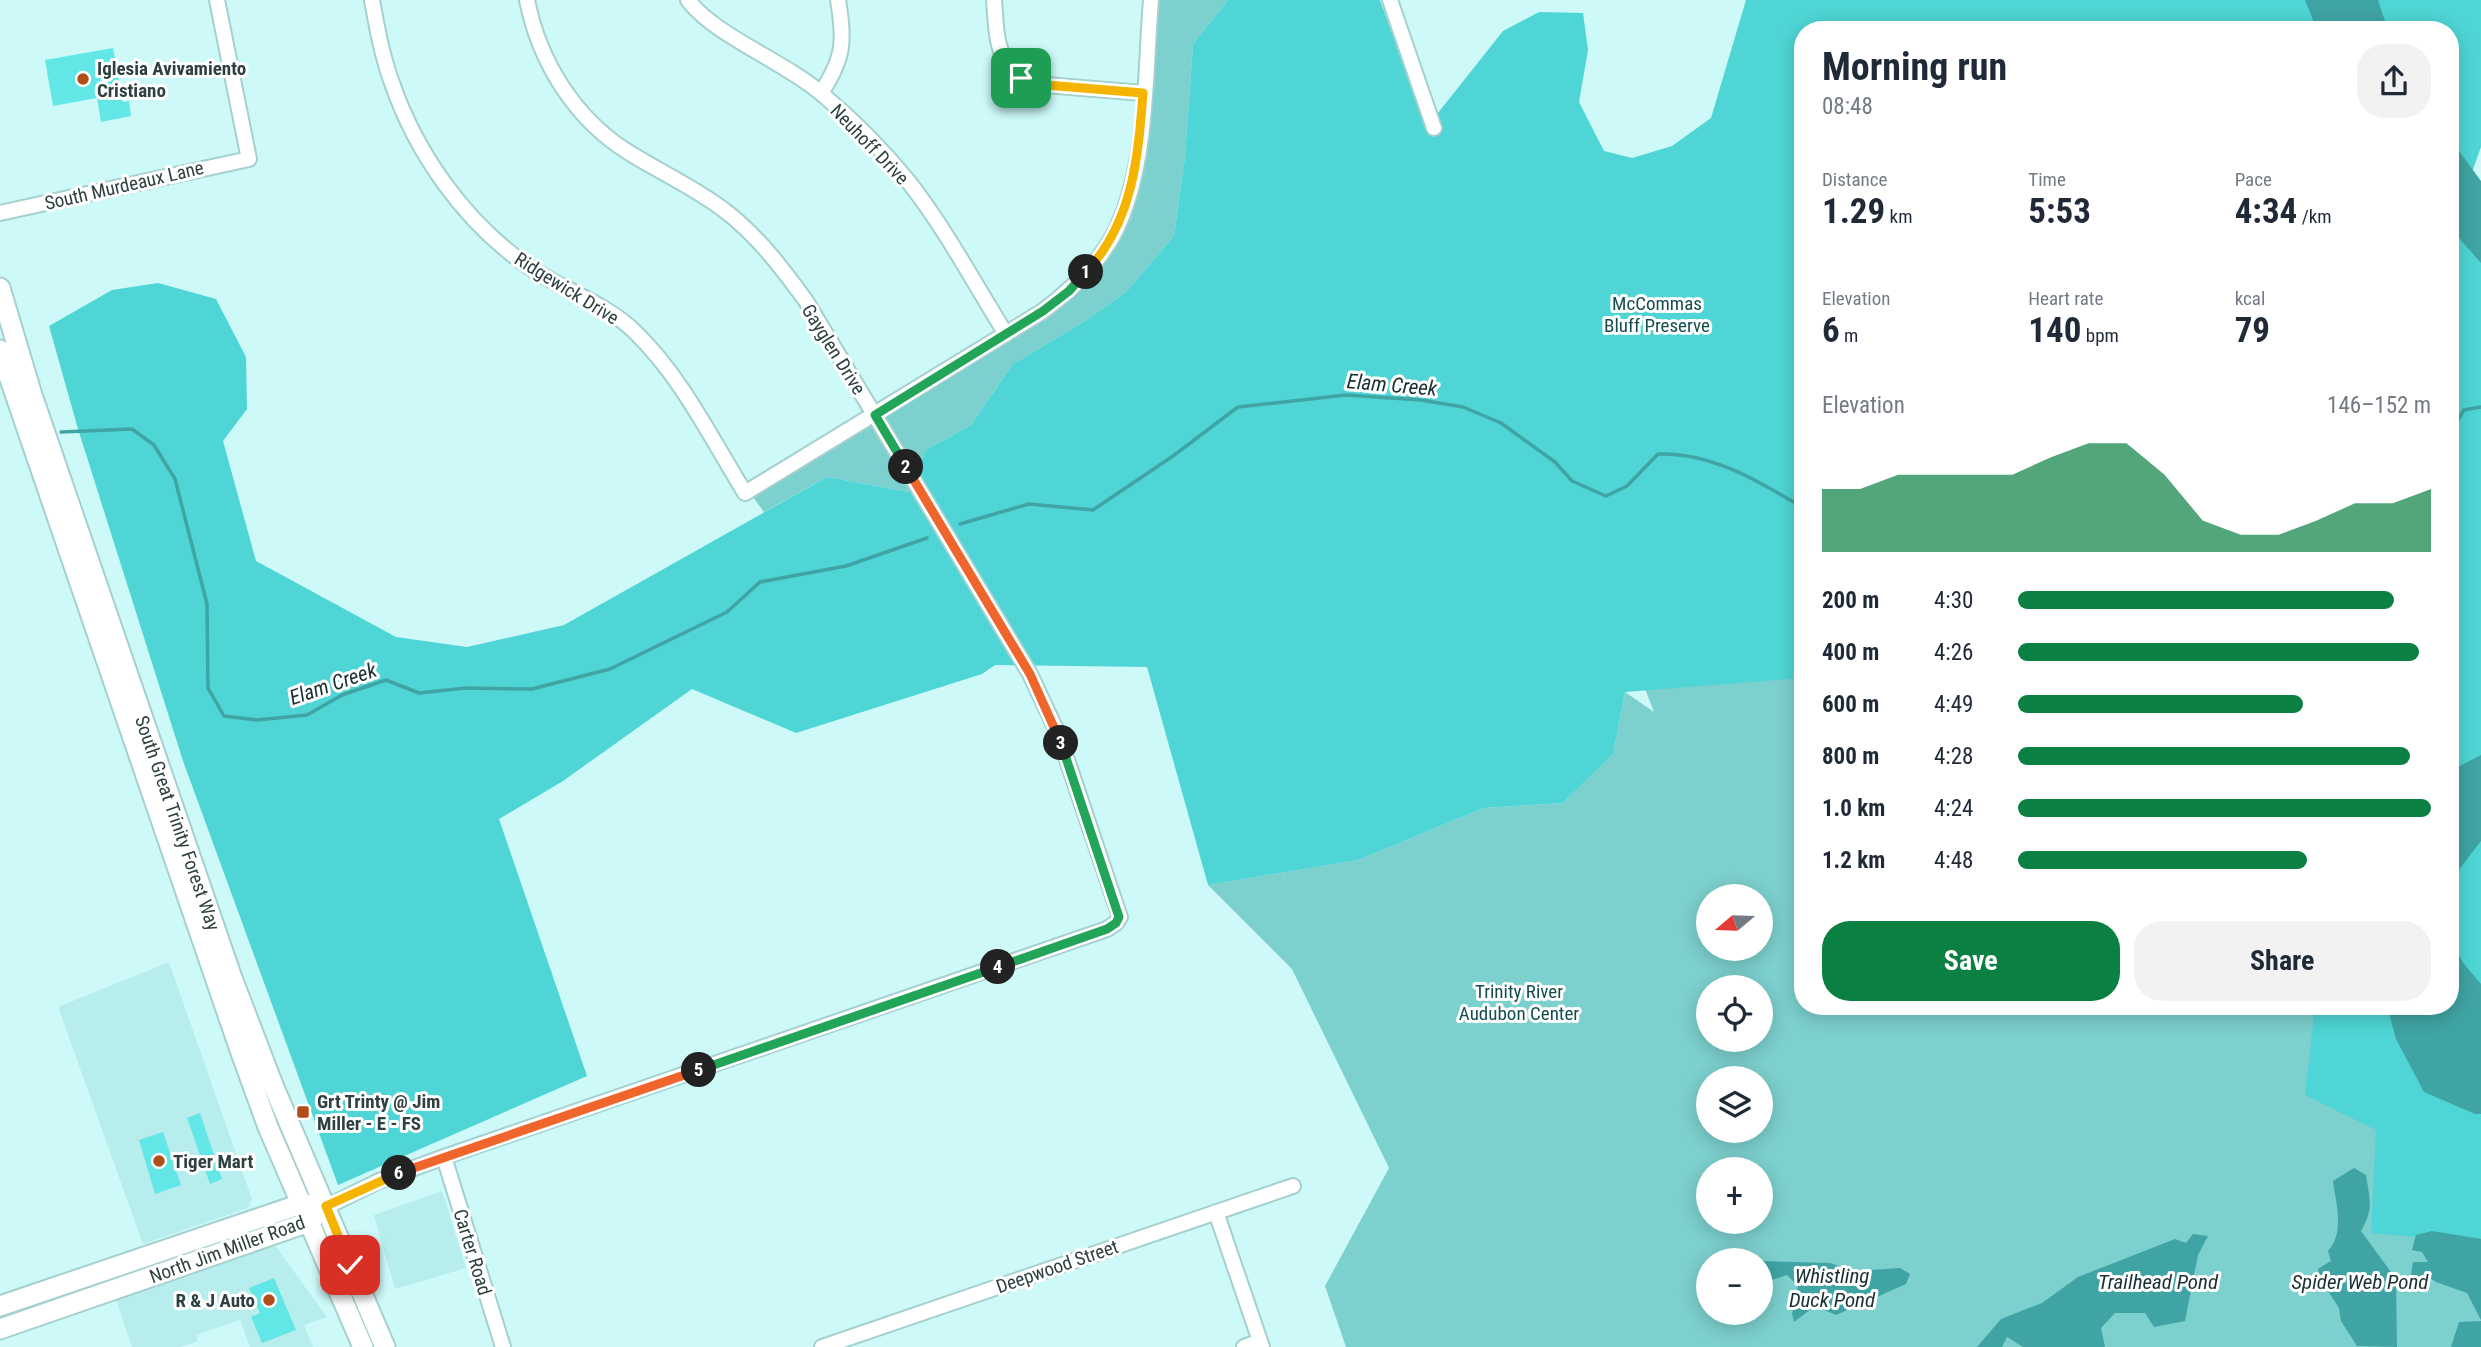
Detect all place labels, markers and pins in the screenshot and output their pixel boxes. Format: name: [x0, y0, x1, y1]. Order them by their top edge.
pin: [991, 48, 1051, 108]
place label: Iglesia Avivamiento Cristiano: [97, 57, 246, 102]
marker: Iglesia Avivamiento Cristiano: [75, 71, 91, 87]
pin: 1: [1068, 254, 1104, 290]
pin: 2: [888, 449, 923, 484]
pin: 3: [1044, 726, 1078, 760]
pin: 4: [981, 950, 1016, 984]
pin: 5: [682, 1052, 716, 1088]
place label: Grt Trinty @ Jim Miller - E - FS: [317, 1090, 440, 1135]
marker: Grt Trinty @ Jim Miller - E - FS: [295, 1104, 311, 1120]
place label: Tiger Mart: [173, 1150, 254, 1173]
marker: Tiger Mart: [151, 1153, 167, 1169]
pin: 6: [382, 1156, 416, 1190]
pin: [320, 1235, 380, 1295]
place label: R & J Auto: [175, 1289, 255, 1312]
marker: R & J Auto: [261, 1292, 277, 1308]

